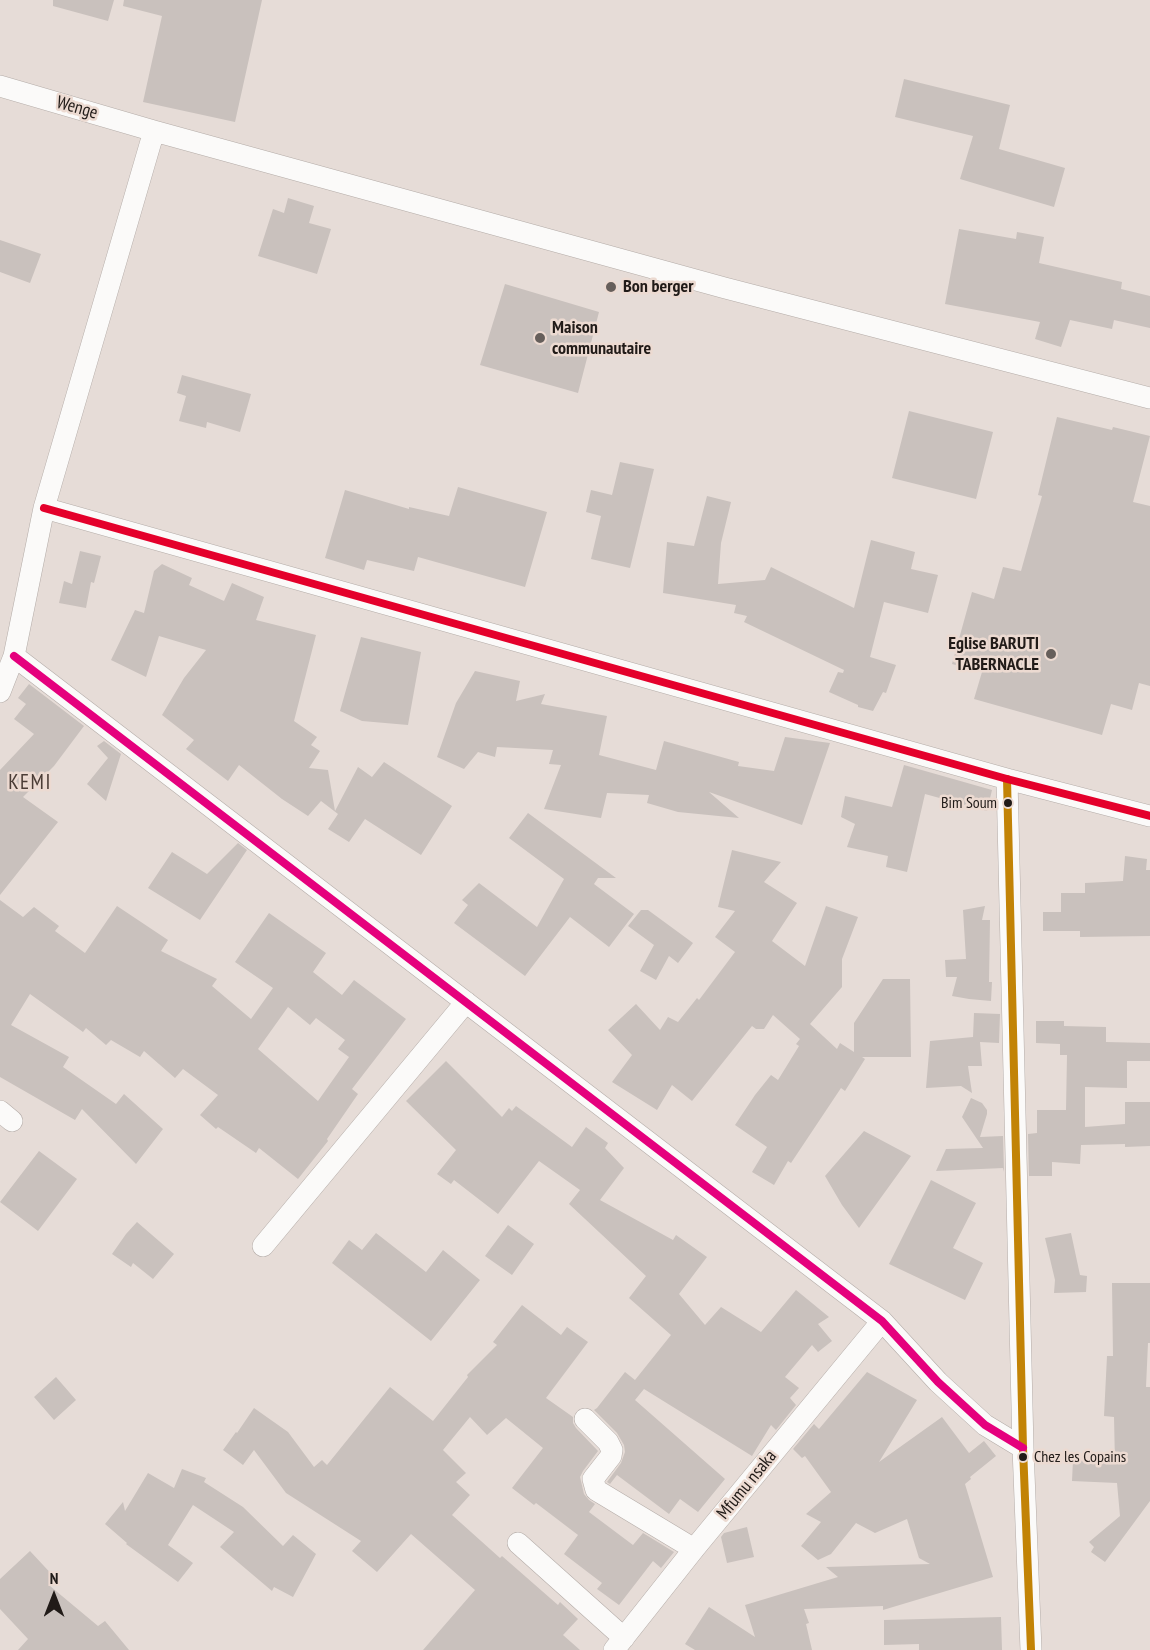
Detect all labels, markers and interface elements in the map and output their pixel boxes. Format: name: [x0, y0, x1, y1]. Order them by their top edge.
street label: Wenge: [54, 92, 100, 124]
place label: Bon berger: [623, 276, 694, 298]
marker: Bon berger: [604, 280, 618, 294]
place label: Maison communautaire: [552, 317, 651, 360]
marker: Maison communautaire: [533, 331, 547, 345]
place label: Eglise BARUTI TABERNACLE: [948, 633, 1039, 676]
marker: Eglise BARUTI TABERNACLE: [1044, 647, 1058, 661]
district label: KEMI: [8, 770, 52, 796]
place label: Bim Soum: [941, 793, 997, 813]
marker: Bim Soum: [1002, 797, 1014, 809]
street label: Mfumu nsaka: [713, 1446, 781, 1524]
place label: Chez les Copains: [1034, 1447, 1126, 1467]
marker: Chez les Copains: [1017, 1451, 1029, 1463]
north arrow: [24, 1566, 84, 1626]
text: N: [50, 1568, 58, 1588]

